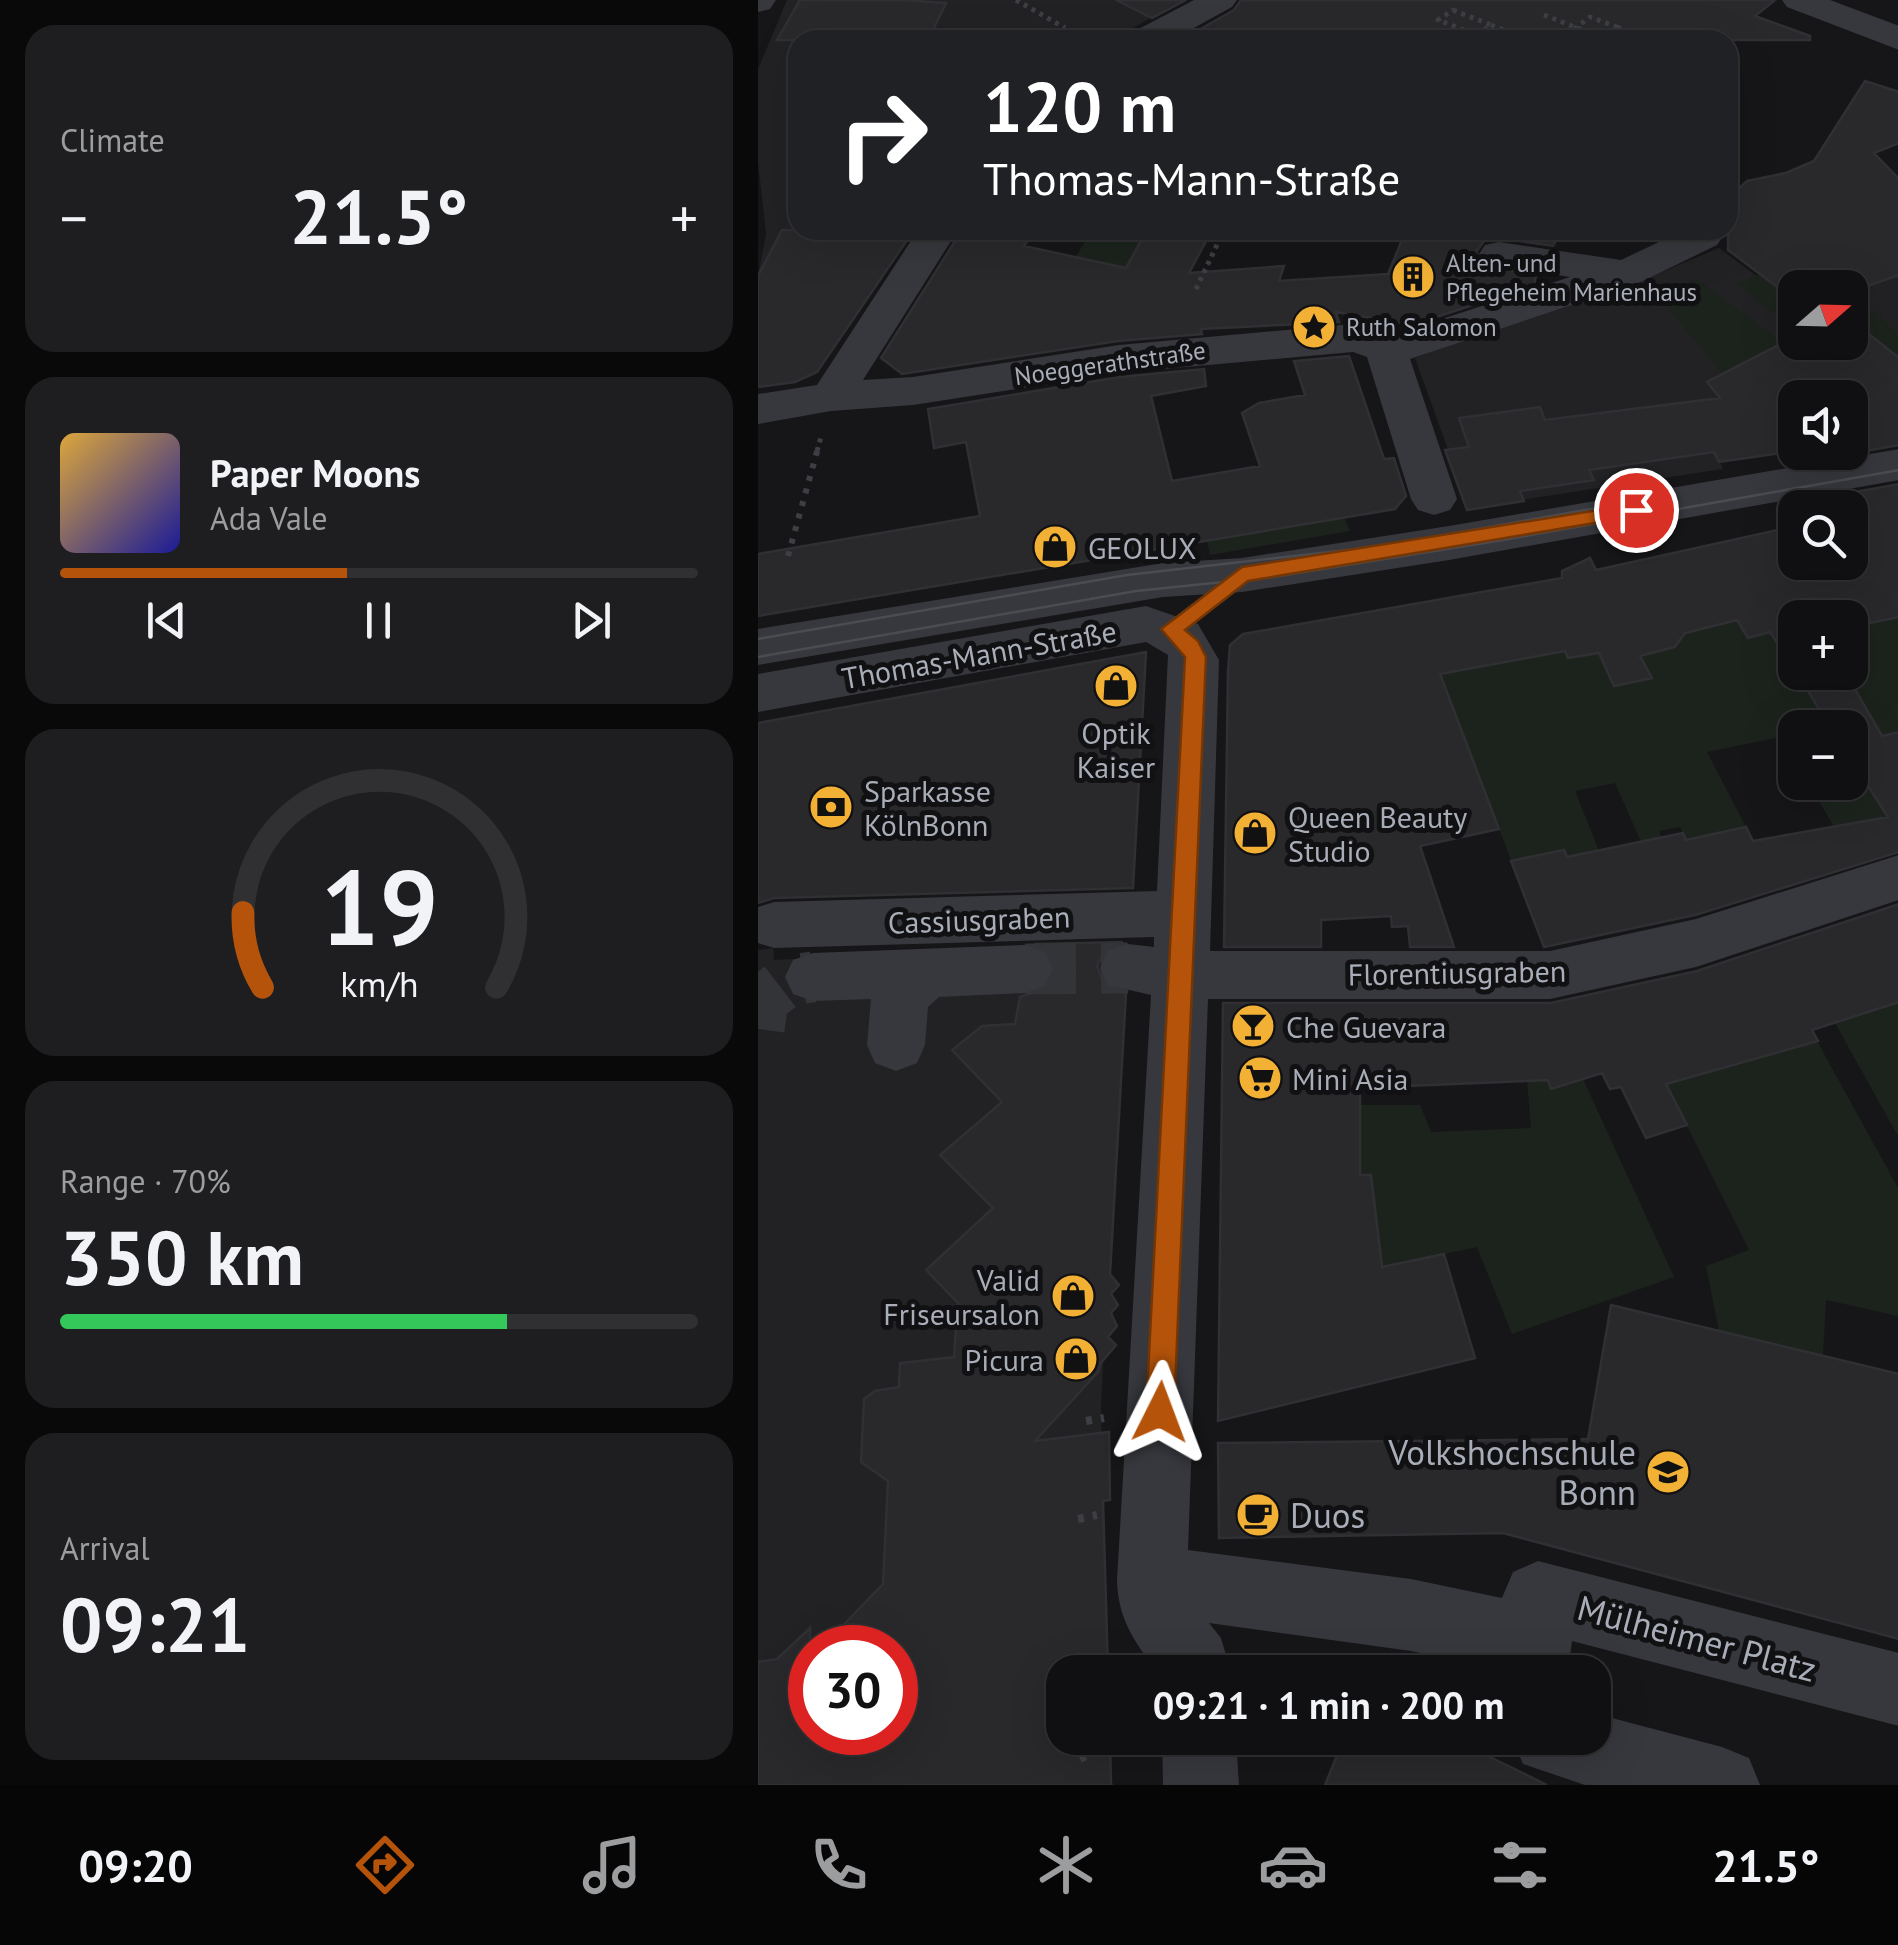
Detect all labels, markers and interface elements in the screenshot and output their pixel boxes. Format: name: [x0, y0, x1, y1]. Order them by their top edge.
text: 120 m: [983, 61, 1176, 151]
icon: right: [818, 70, 948, 200]
text: Climate: [60, 119, 165, 161]
text: Thomas-Mann-Straße: [983, 149, 1400, 207]
text: 21.5°: [290, 168, 468, 265]
text: −: [60, 182, 88, 253]
text: +: [670, 182, 698, 253]
place label: Alten- und Pflegeheim Marienhaus: [1446, 247, 1697, 308]
building icon: Alten- und Pflegeheim Marienhaus: [1390, 254, 1436, 300]
north arrow: [1778, 270, 1868, 360]
map controls: [1778, 270, 1868, 800]
place icon: Ruth Salomon: [1291, 304, 1337, 350]
place label: Ruth Salomon: [1346, 311, 1497, 343]
street label: Noeggerathstraße: [1012, 334, 1208, 392]
button: sound: [1778, 380, 1868, 470]
text: Paper Moons: [210, 448, 420, 497]
pin: [1594, 468, 1679, 553]
icon: arrive: [1609, 483, 1664, 538]
button: search: [1778, 490, 1868, 580]
text: Ada Vale: [210, 497, 327, 539]
shop icon: GEOLUX: [1032, 524, 1078, 570]
place label: GEOLUX: [1088, 528, 1197, 567]
icon: previous: [139, 593, 194, 648]
icon: pause: [351, 593, 406, 648]
icon: next: [564, 593, 619, 648]
button: +: [1778, 600, 1868, 690]
street label: Thomas-Mann-Straße: [839, 611, 1119, 697]
shop icon: Optik Kaiser: [1093, 663, 1139, 709]
button: −: [1778, 710, 1868, 800]
place label: Optik Kaiser: [1077, 713, 1155, 786]
place label: Sparkasse KölnBonn: [864, 771, 991, 844]
bank icon: Sparkasse KölnBonn: [808, 784, 854, 830]
place label: Queen Beauty Studio: [1288, 797, 1467, 870]
shop icon: Queen Beauty Studio: [1232, 810, 1278, 856]
text: 19: [320, 839, 438, 974]
street label: Cassiusgraben: [887, 896, 1071, 942]
street label: Florentiusgraben: [1348, 951, 1566, 993]
text: km/h: [340, 961, 418, 1007]
bar icon: Che Guevara: [1230, 1003, 1276, 1049]
place label: Che Guevara: [1286, 1007, 1446, 1046]
supermarket icon: Mini Asia: [1237, 1055, 1283, 1101]
place label: Mini Asia: [1292, 1059, 1408, 1098]
text: Range · 70%: [60, 1160, 231, 1202]
text: 350 km: [60, 1209, 304, 1306]
place label: Valid Friseursalon: [883, 1260, 1040, 1333]
shop icon: Valid Friseursalon: [1050, 1273, 1096, 1319]
shop icon: Picura: [1053, 1336, 1099, 1382]
place label: Picura: [964, 1340, 1044, 1379]
position arrow: [1108, 1360, 1212, 1464]
place label: Volkshochschule Bonn: [1387, 1429, 1636, 1515]
school or university icon: Volkshochschule Bonn: [1645, 1449, 1691, 1495]
cafe icon: Duos: [1235, 1492, 1281, 1538]
place label: Duos: [1290, 1492, 1365, 1538]
text: Arrival: [60, 1527, 150, 1569]
text: 09:21: [60, 1576, 250, 1673]
street label: Mülheimer Platz: [1573, 1584, 1821, 1692]
speed limit sign: 30: [788, 1625, 918, 1755]
text: 09:21 · 1 min · 200 m: [1153, 1680, 1504, 1729]
icon: directions: [350, 1830, 420, 1900]
icon: music: [577, 1830, 647, 1900]
icon: phone: [804, 1830, 874, 1900]
icon: climate: [1031, 1830, 1101, 1900]
icon: car: [1258, 1830, 1328, 1900]
icon: filters: [1485, 1830, 1555, 1900]
text: 09:20: [79, 1836, 193, 1894]
text: 21.5°: [1712, 1836, 1819, 1894]

